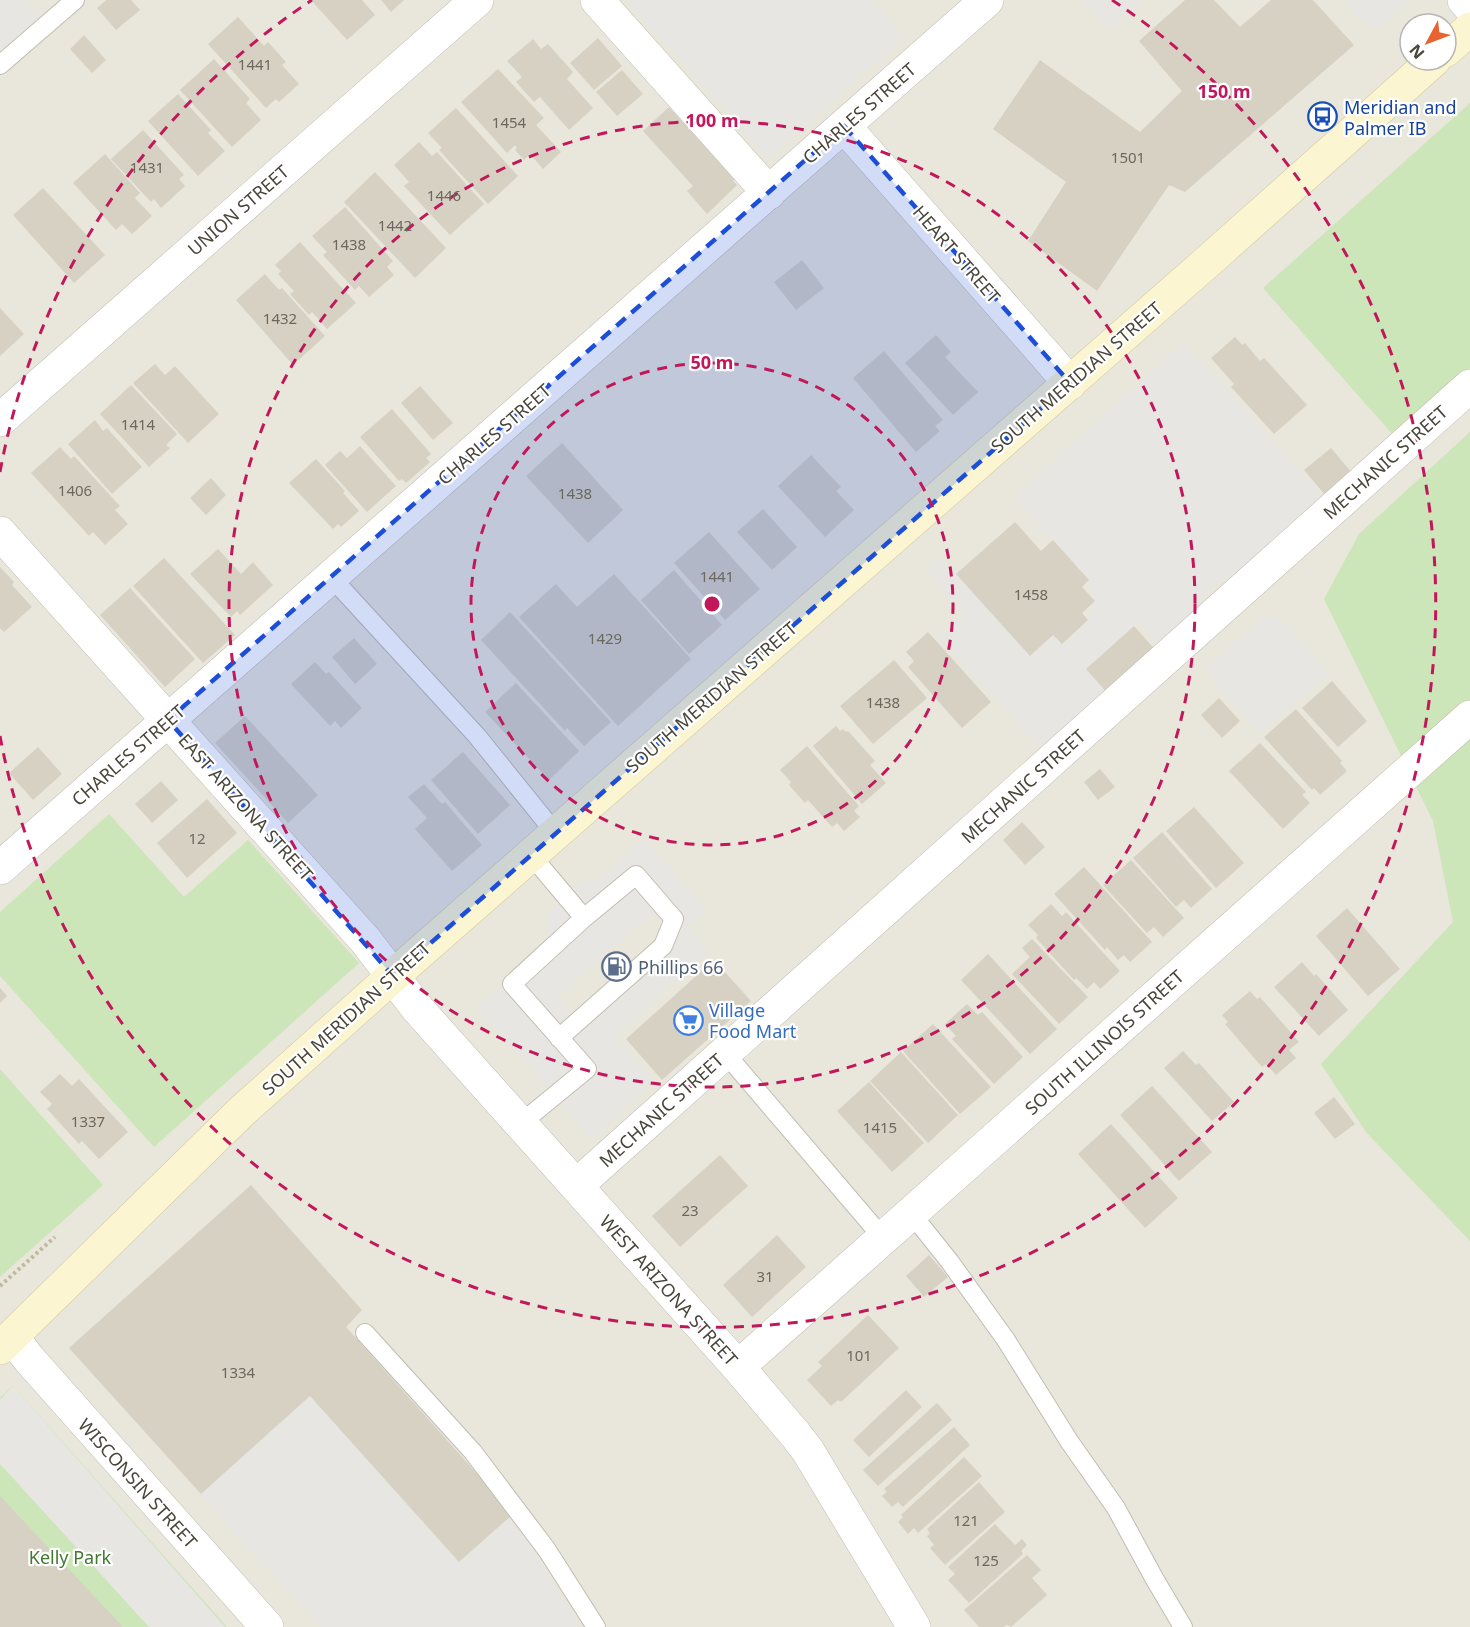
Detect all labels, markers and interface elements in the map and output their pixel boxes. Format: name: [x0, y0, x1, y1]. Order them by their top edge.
north arrow: [1398, 12, 1458, 72]
text: N: [1404, 40, 1429, 64]
house number: 1441: [238, 54, 272, 74]
street label: CHARLES STREET: [797, 57, 921, 169]
text: 150 m: [1197, 79, 1251, 103]
place label: Meridian and Palmer IB: [1344, 95, 1456, 140]
bus stop icon: Meridian and Palmer IB: [1307, 101, 1339, 133]
text: 100 m: [685, 108, 739, 132]
house number: 1454: [492, 112, 527, 132]
house number: 1501: [1111, 147, 1145, 167]
house number: 1431: [130, 157, 164, 177]
street label: UNION STREET: [182, 159, 294, 261]
house number: 1446: [427, 185, 461, 205]
street label: HEART STREET: [908, 200, 1006, 308]
house number: 1442: [378, 215, 412, 235]
house number: 1438: [332, 234, 366, 254]
street label: SOUTH MERIDIAN STREET: [985, 296, 1167, 458]
house number: 1432: [263, 308, 297, 328]
text: 50 m: [691, 350, 733, 374]
street label: CHARLES STREET: [432, 378, 556, 490]
street label: MECHANIC STREET: [1318, 400, 1452, 524]
house number: 1414: [121, 414, 156, 434]
house number: 1406: [58, 480, 92, 500]
house number: 1438: [558, 483, 592, 503]
house number: 1441: [700, 566, 734, 586]
house number: 1458: [1014, 584, 1048, 604]
centre of rings: [702, 594, 722, 614]
street label: SOUTH MERIDIAN STREET: [620, 616, 802, 778]
house number: 1429: [588, 628, 622, 648]
house number: 1438: [866, 692, 900, 712]
street label: CHARLES STREET: [66, 699, 190, 811]
street label: MECHANIC STREET: [956, 724, 1090, 848]
street label: EAST ARIZONA STREET: [174, 728, 318, 886]
house number: 12: [188, 828, 206, 848]
street label: SOUTH MERIDIAN STREET: [257, 936, 435, 1100]
fuel station icon: Phillips 66: [601, 951, 633, 983]
place label: Phillips 66: [638, 955, 724, 979]
street label: SOUTH ILLINOIS STREET: [1020, 964, 1188, 1120]
place label: Village Food Mart: [709, 998, 797, 1043]
supermarket icon: Village Food Mart: [672, 1004, 704, 1036]
street label: MECHANIC STREET: [594, 1048, 728, 1172]
house number: 1337: [71, 1111, 105, 1131]
house number: 1415: [863, 1117, 897, 1137]
house number: 23: [681, 1200, 699, 1220]
street label: WEST ARIZONA STREET: [595, 1209, 743, 1371]
house number: 31: [756, 1266, 774, 1286]
house number: 101: [846, 1345, 872, 1365]
house number: 1334: [221, 1362, 256, 1382]
street label: WISCONSIN STREET: [73, 1413, 203, 1553]
house number: 121: [953, 1510, 979, 1530]
park label: Kelly Park: [29, 1545, 112, 1569]
house number: 125: [973, 1550, 999, 1570]

